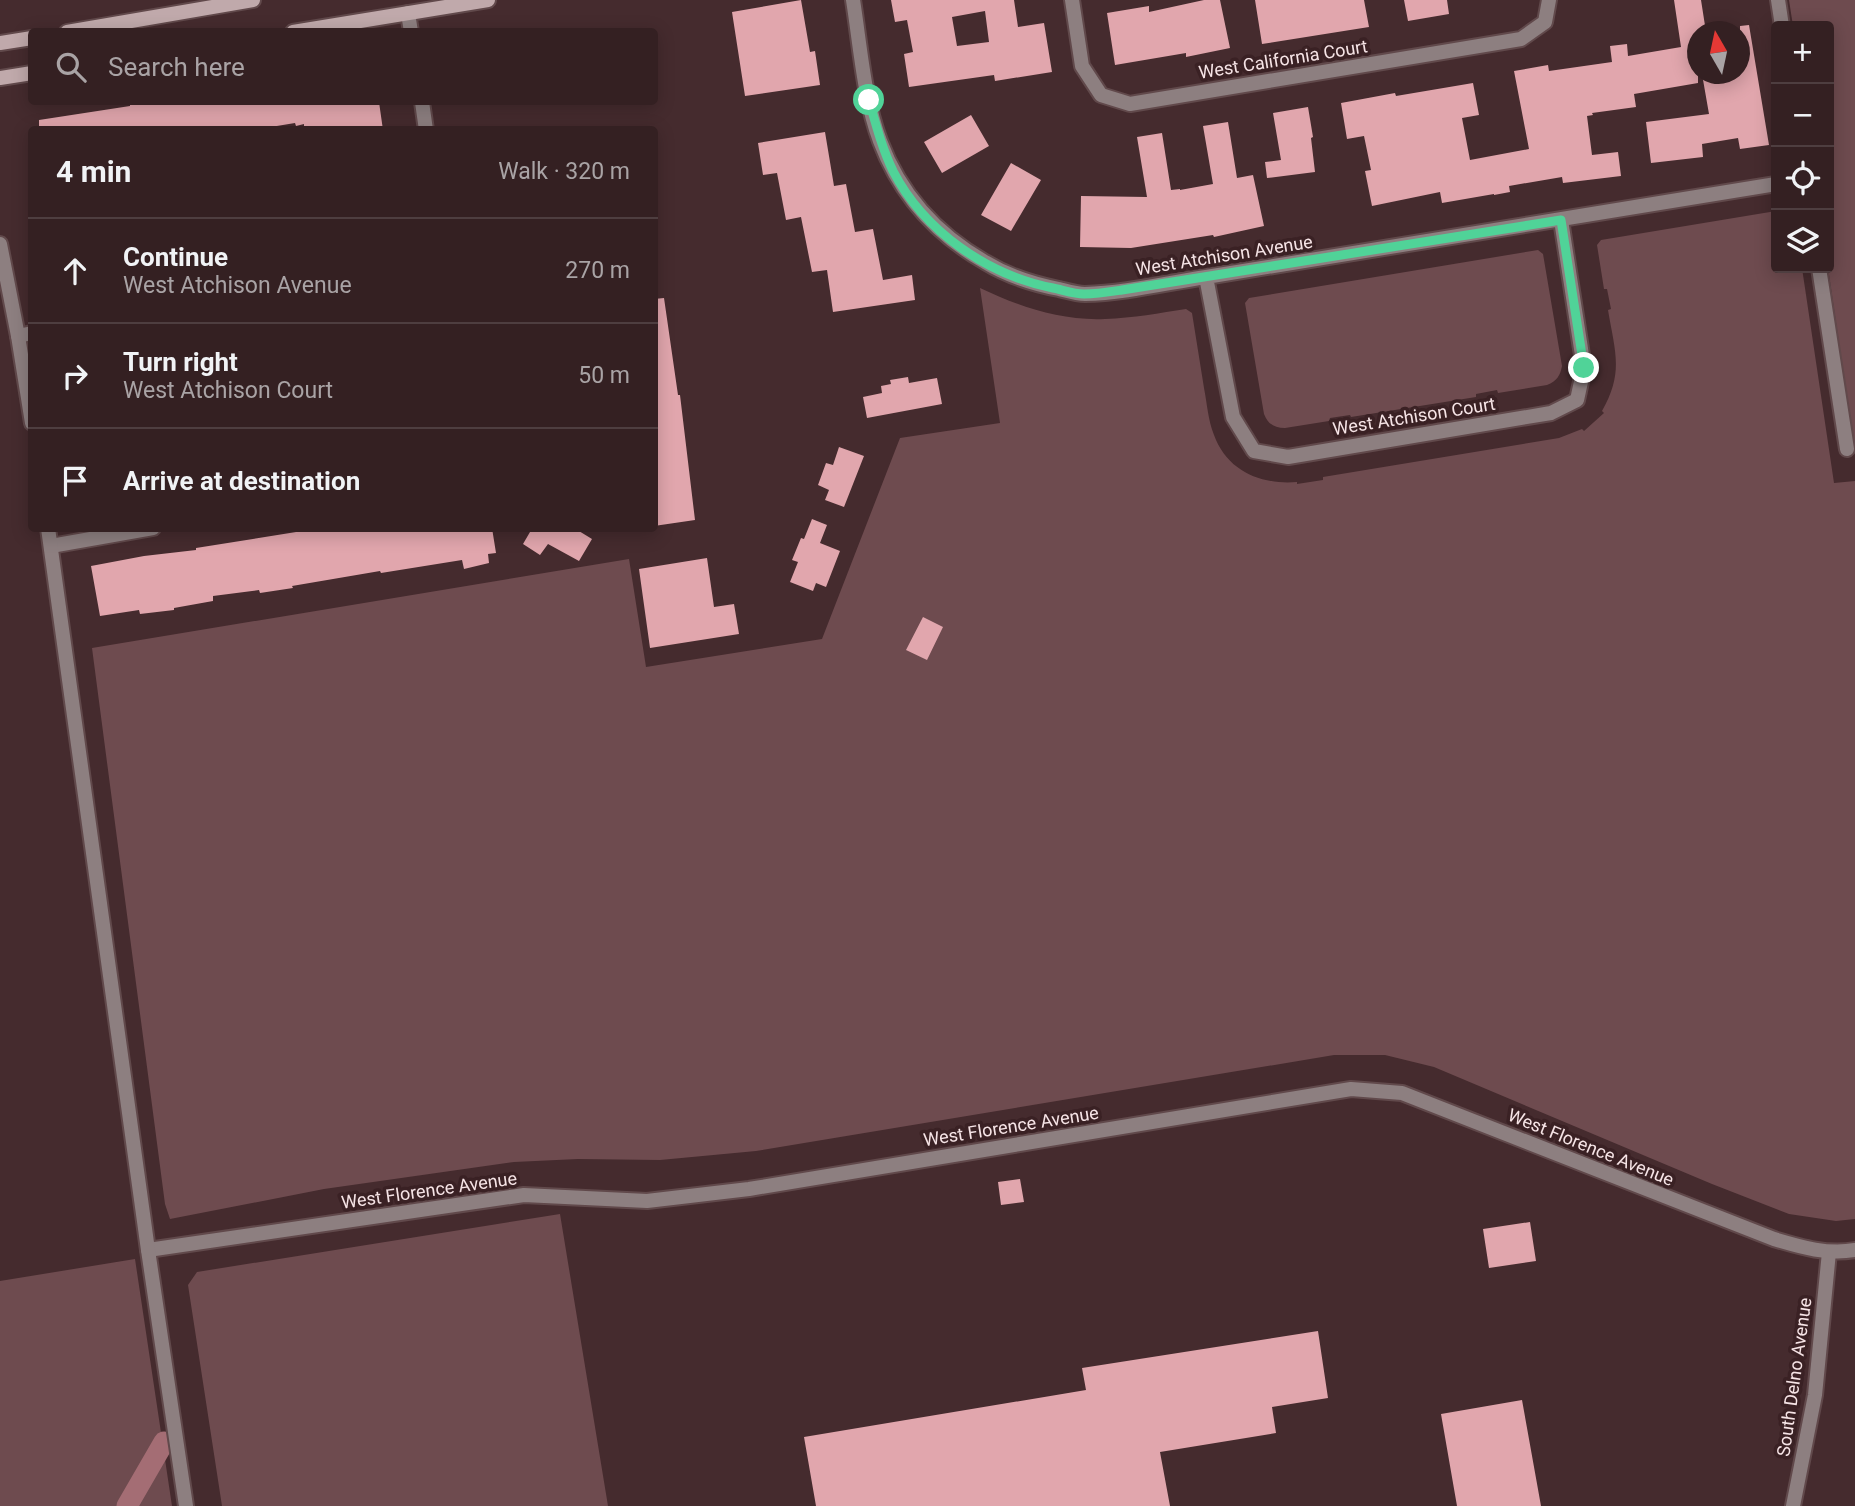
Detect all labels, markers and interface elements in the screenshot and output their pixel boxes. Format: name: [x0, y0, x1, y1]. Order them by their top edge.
north arrow: [1687, 21, 1750, 84]
map controls: [1771, 21, 1834, 273]
button: +: [1771, 21, 1834, 84]
search box: [28, 28, 658, 105]
street label: West California Court: [1197, 35, 1369, 83]
icon: search: [52, 48, 90, 86]
text: Search here: [108, 52, 245, 82]
route start: [853, 84, 884, 115]
button: −: [1771, 84, 1834, 147]
button: locate: [1771, 147, 1834, 210]
text: 4 min: [56, 154, 131, 189]
text: Walk · 320 m: [498, 158, 630, 185]
button: layers: [1771, 210, 1834, 273]
street label: West Atchison Avenue: [1134, 231, 1314, 279]
text: Continue: [123, 242, 228, 272]
icon: ahead: [56, 252, 94, 290]
text: 270 m: [565, 257, 630, 284]
text: West Atchison Avenue: [123, 272, 352, 299]
text: Turn right: [123, 347, 238, 377]
route end: [1568, 352, 1599, 383]
icon: right: [56, 357, 94, 395]
text: 50 m: [578, 362, 630, 389]
text: West Atchison Court: [123, 377, 333, 404]
street label: West Atchison Court: [1331, 393, 1497, 439]
icon: arrive: [56, 462, 94, 500]
text: Arrive at destination: [123, 466, 360, 496]
street label: West Florence Avenue: [922, 1102, 1100, 1150]
street label: West Florence Avenue: [1505, 1104, 1677, 1190]
street label: West Florence Avenue: [340, 1167, 518, 1213]
street label: South Delno Avenue: [1772, 1296, 1816, 1458]

